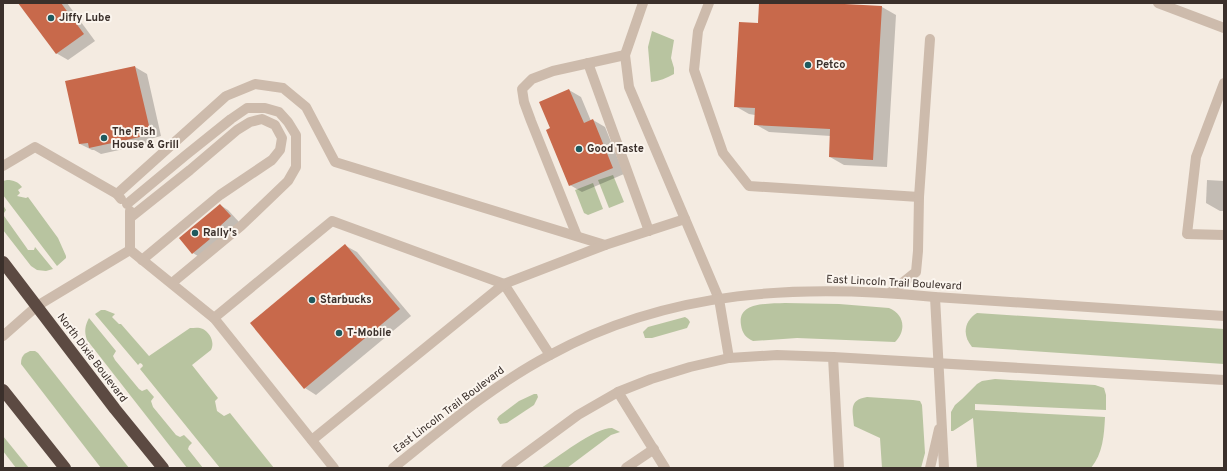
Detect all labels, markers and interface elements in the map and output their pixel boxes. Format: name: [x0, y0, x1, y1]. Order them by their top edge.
place label: Jiffy Lube: [59, 11, 111, 25]
marker: Jiffy Lube: [46, 13, 56, 23]
place label: Petco: [816, 58, 845, 72]
marker: Petco: [803, 60, 813, 70]
place label: The Fish House & Grill: [112, 125, 179, 152]
marker: The Fish House & Grill: [99, 133, 109, 143]
place label: Good Taste: [587, 142, 644, 156]
marker: Good Taste: [574, 144, 584, 154]
place label: Rally's: [203, 226, 237, 240]
marker: Rally's: [190, 228, 200, 238]
street label: East Lincoln Trail Boulevard: [826, 272, 962, 294]
place label: Starbucks: [320, 293, 372, 307]
marker: Starbucks: [307, 295, 317, 305]
street label: North Dixie Boulevard: [54, 311, 130, 405]
place label: T-Mobile: [347, 326, 391, 340]
marker: T-Mobile: [334, 328, 344, 338]
street label: East Lincoln Trail Boulevard: [391, 364, 507, 456]

